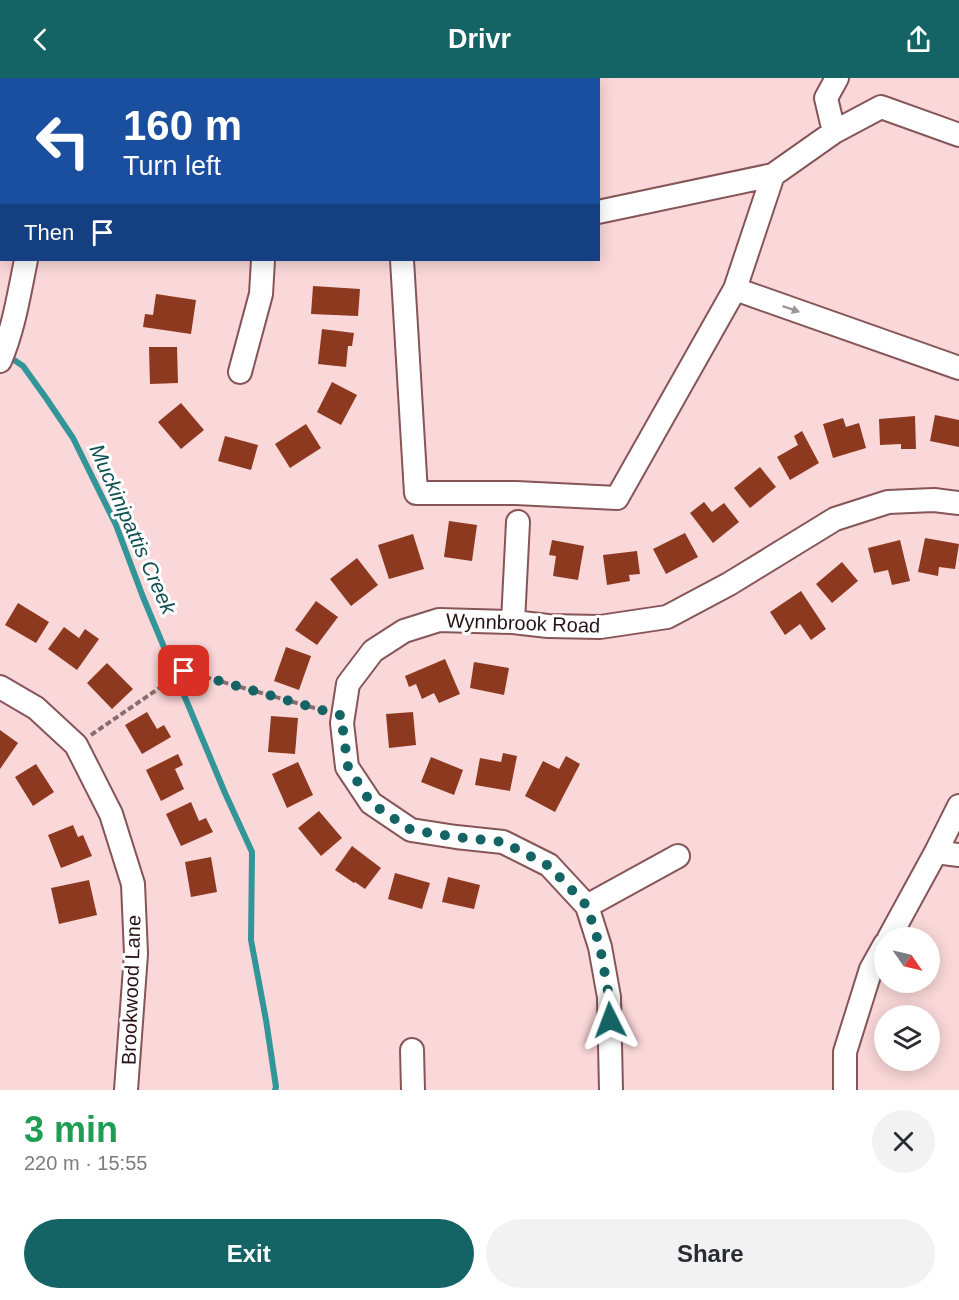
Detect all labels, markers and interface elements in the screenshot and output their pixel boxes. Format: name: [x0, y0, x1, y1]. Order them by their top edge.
icon: back: [24, 23, 57, 56]
icon: share: [902, 23, 935, 56]
text: Drivr: [448, 24, 511, 54]
icon: left: [24, 102, 102, 180]
text: 160 m: [123, 102, 242, 149]
text: Turn left: [123, 151, 221, 181]
icon: arrive: [86, 216, 119, 249]
text: Then: [24, 220, 74, 245]
one-way arrow: [782, 304, 800, 314]
water label: Muckinipattis Creek: [85, 441, 181, 619]
street label: Wynnbrook Road: [445, 609, 601, 637]
pin: [158, 645, 209, 696]
icon: arrive: [167, 654, 200, 687]
street label: Brookwood Lane: [117, 915, 145, 1065]
north arrow: [874, 927, 940, 993]
map controls: [874, 927, 940, 1071]
position arrow: [578, 988, 642, 1052]
button: layers: [874, 1005, 940, 1071]
text: 3 min: [24, 1109, 118, 1150]
button: close: [872, 1110, 935, 1173]
text: 220 m · 15:55: [24, 1152, 147, 1174]
button: Exit: [24, 1219, 474, 1288]
button: Share: [486, 1219, 935, 1288]

